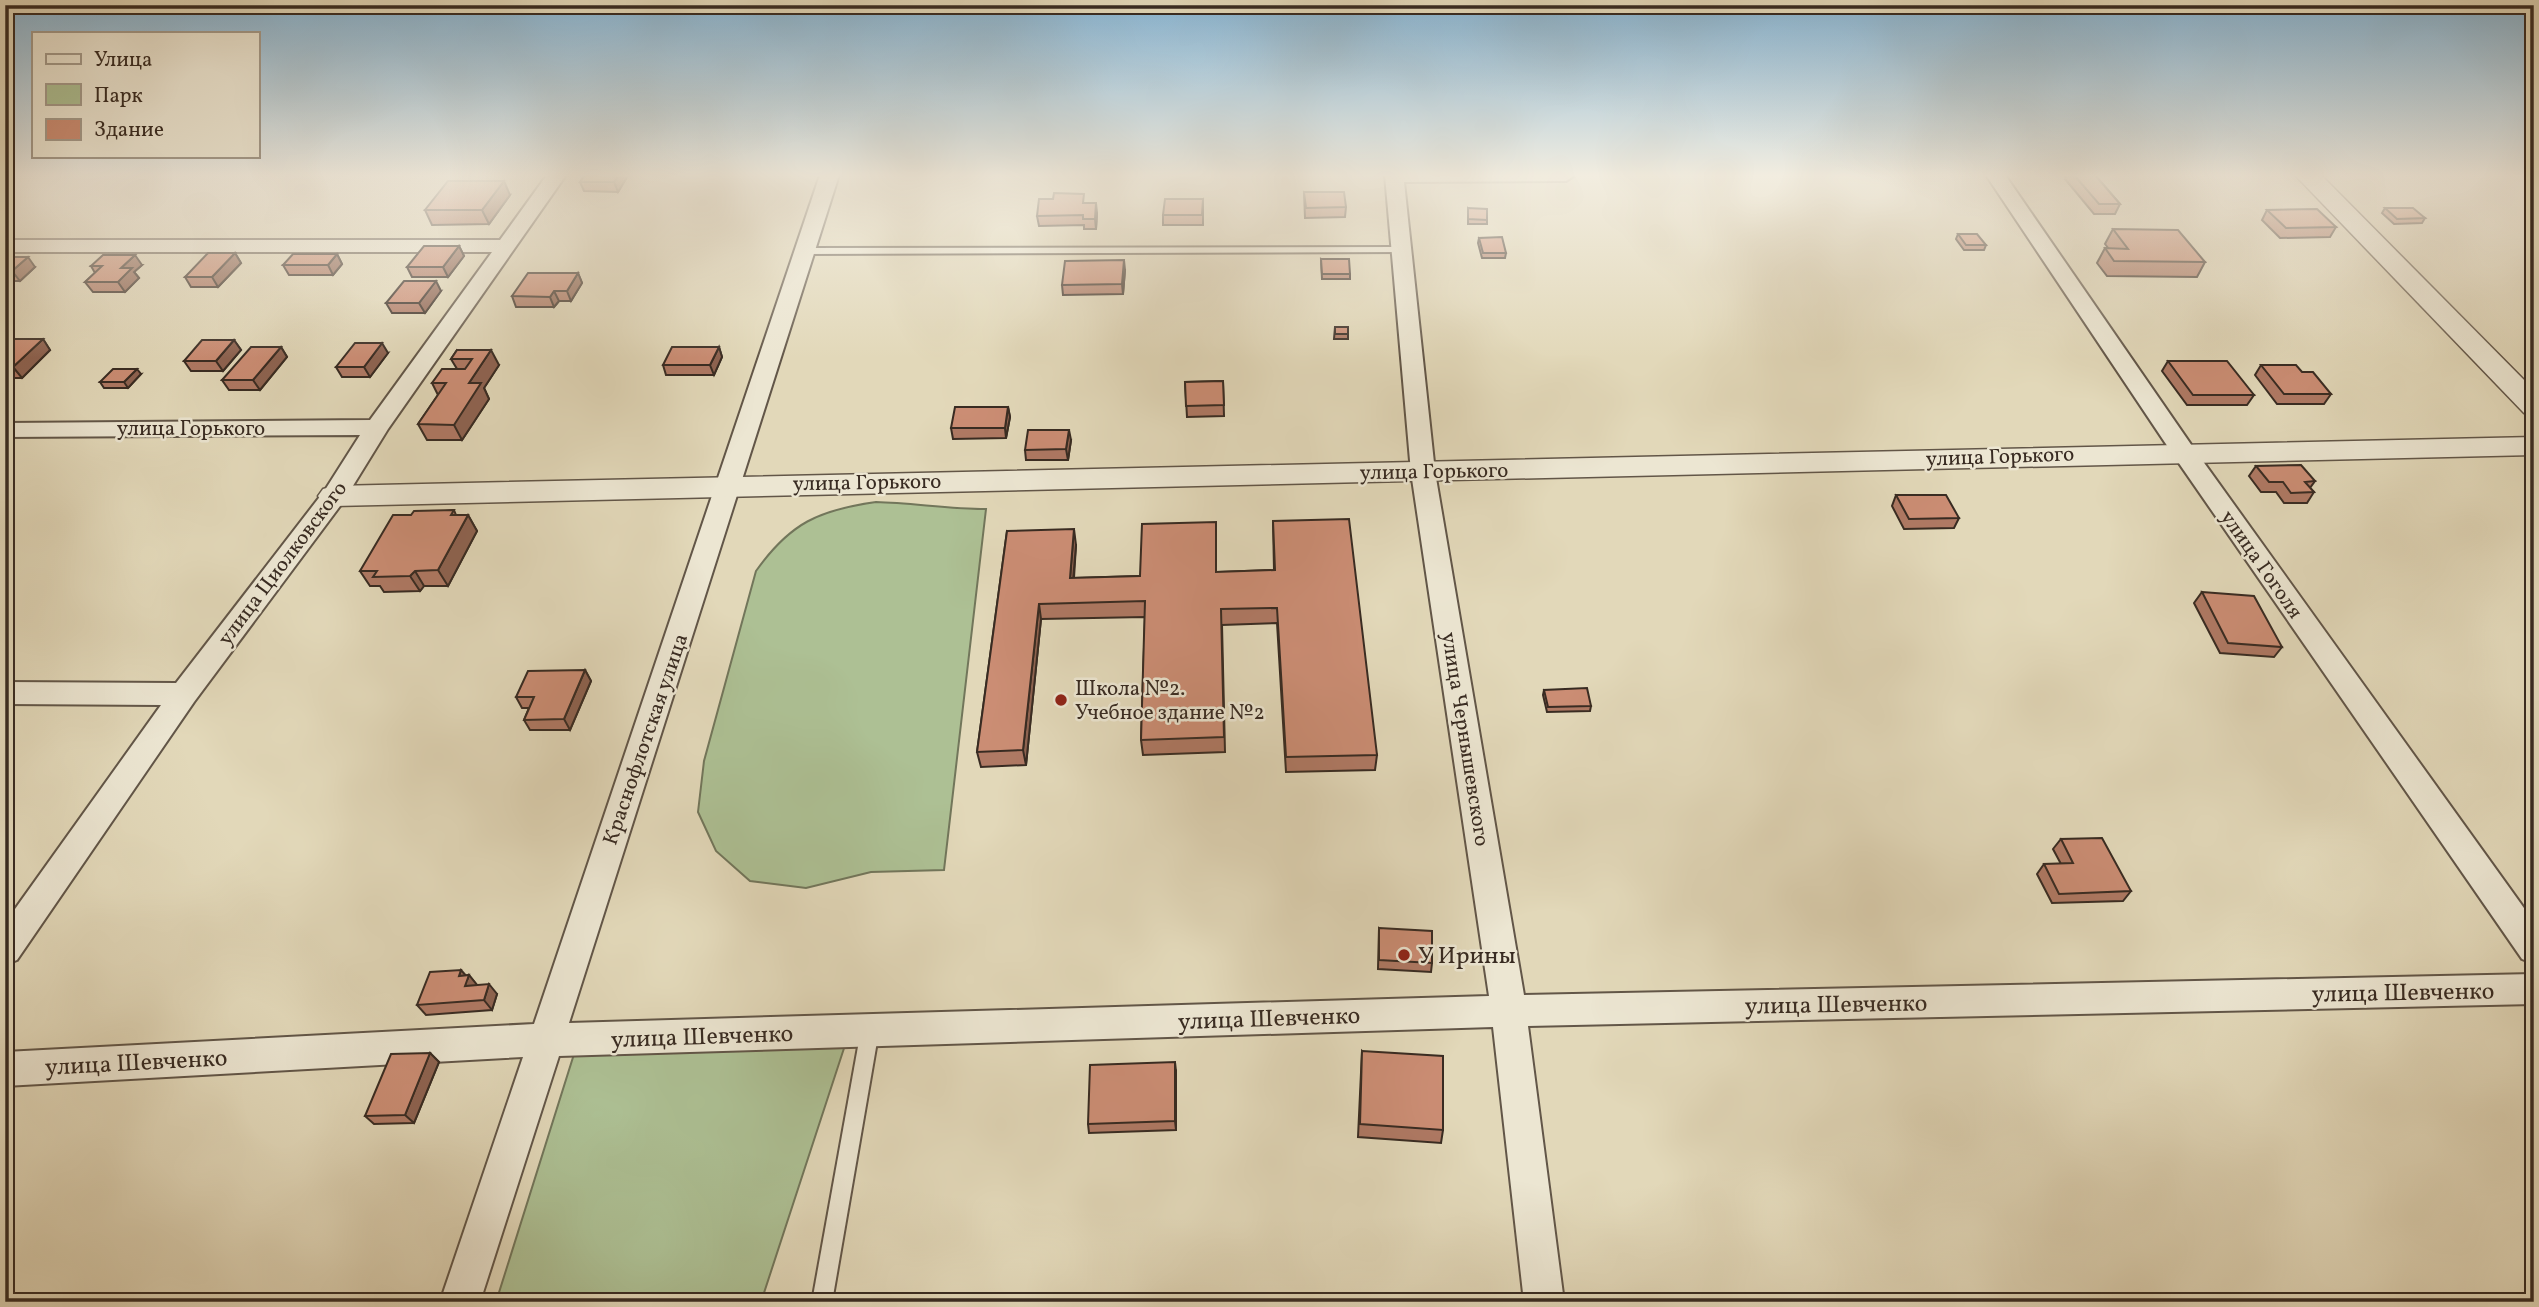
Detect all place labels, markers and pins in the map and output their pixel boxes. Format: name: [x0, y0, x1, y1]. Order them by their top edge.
place label: Школа №2. Учебное здание №2: [1075, 675, 1265, 728]
marker: Школа №2. Учебное здание №2: [1053, 692, 1069, 708]
place label: У Ирины: [1418, 940, 1516, 974]
marker: У Ирины: [1396, 947, 1412, 963]

